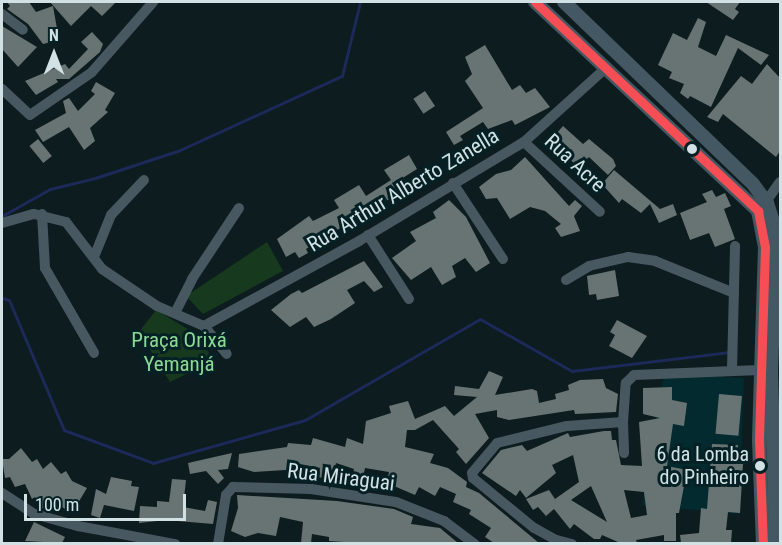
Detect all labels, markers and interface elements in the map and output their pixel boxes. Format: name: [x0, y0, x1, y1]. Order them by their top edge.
north arrow: [24, 24, 84, 84]
text: N: [49, 26, 59, 45]
street label: Rua Arthur Alberto Zanella: [303, 123, 503, 257]
street label: Rua Acre: [539, 129, 611, 197]
unlabelled marker: [686, 143, 698, 155]
park label: Praça Orixá Yemanjá: [131, 327, 227, 377]
place label: 6 da Lomba do Pinheiro: [656, 442, 749, 489]
street label: Rua Miraguai: [286, 458, 396, 496]
marker: 6 da Lomba do Pinheiro: [754, 460, 766, 472]
scale bar: [27, 482, 189, 520]
text: 100 m: [35, 494, 79, 515]

